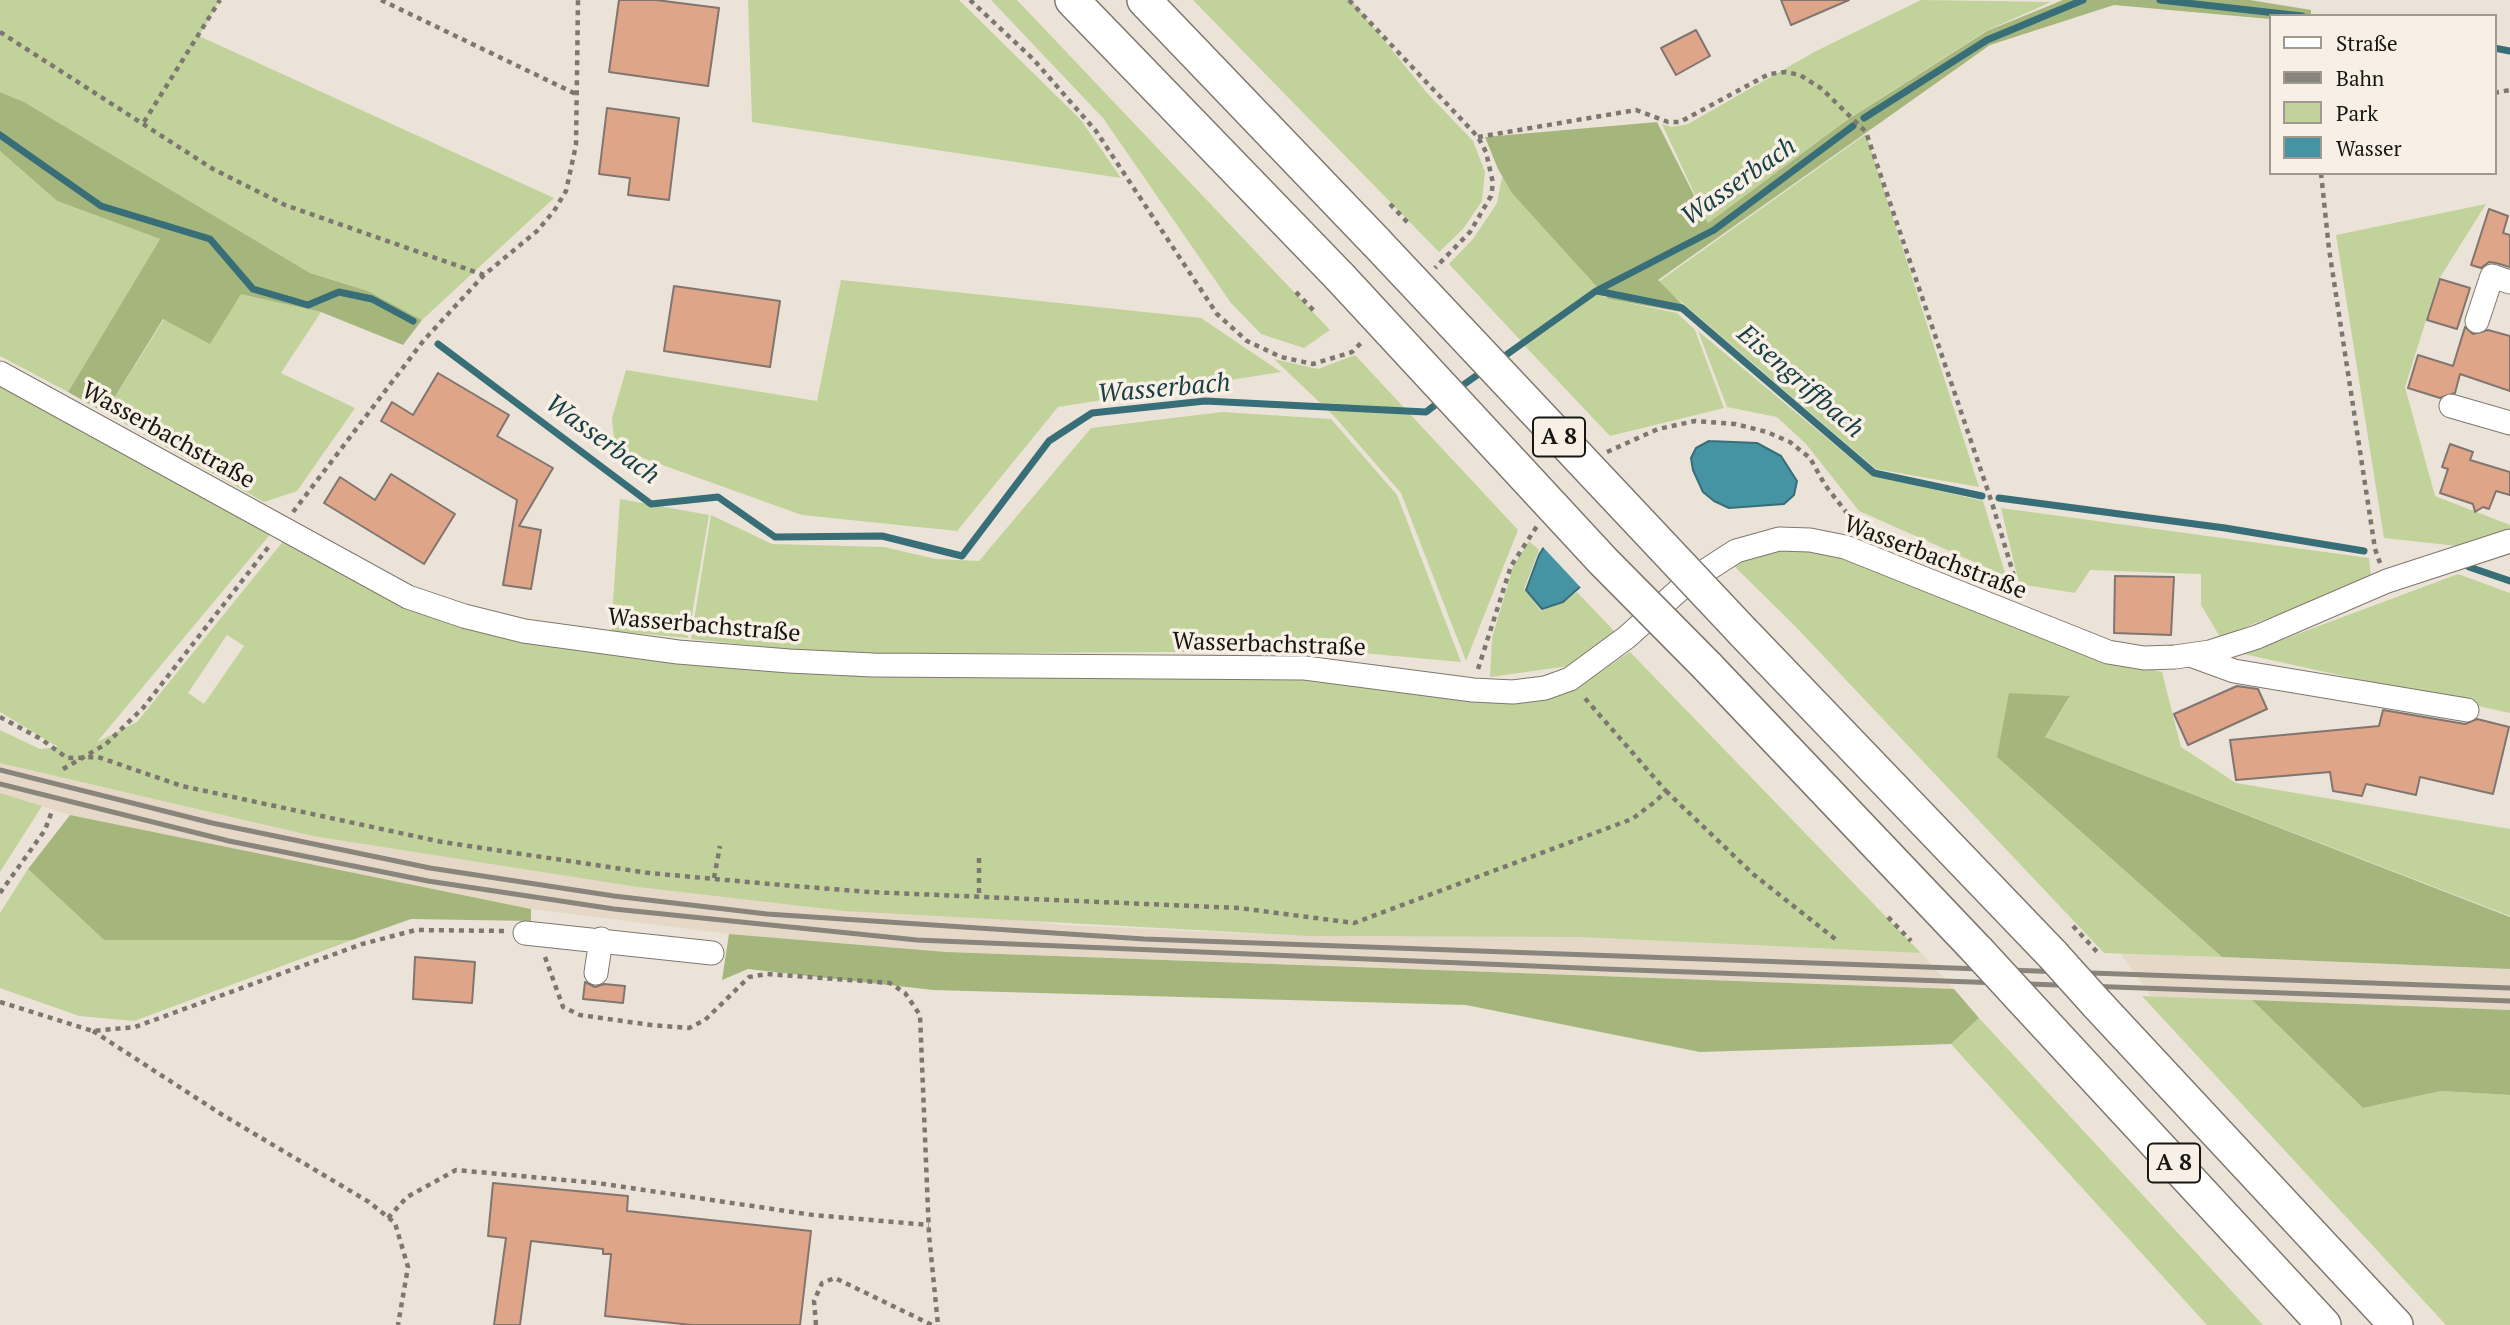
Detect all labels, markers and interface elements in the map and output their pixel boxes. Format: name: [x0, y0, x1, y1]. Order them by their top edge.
legend: [2268, 14, 2496, 175]
text: Straße: [2336, 29, 2398, 57]
text: Bahn: [2336, 64, 2384, 92]
text: Park: [2336, 99, 2378, 127]
water label: Wasserbach: [1675, 131, 1803, 233]
text: Wasser: [2336, 134, 2402, 162]
water label: Eisengriffbach: [1730, 319, 1870, 445]
water label: Wasserbach: [1096, 368, 1232, 410]
street label: Wasserbachstraße: [76, 376, 260, 496]
water label: Wasserbach: [539, 388, 665, 492]
road number: A 8: [1533, 418, 1585, 457]
street label: Wasserbachstraße: [1839, 510, 2031, 606]
street label: Wasserbachstraße: [606, 603, 802, 649]
street label: Wasserbachstraße: [1172, 627, 1366, 663]
road number: A 8: [2148, 1144, 2200, 1182]

